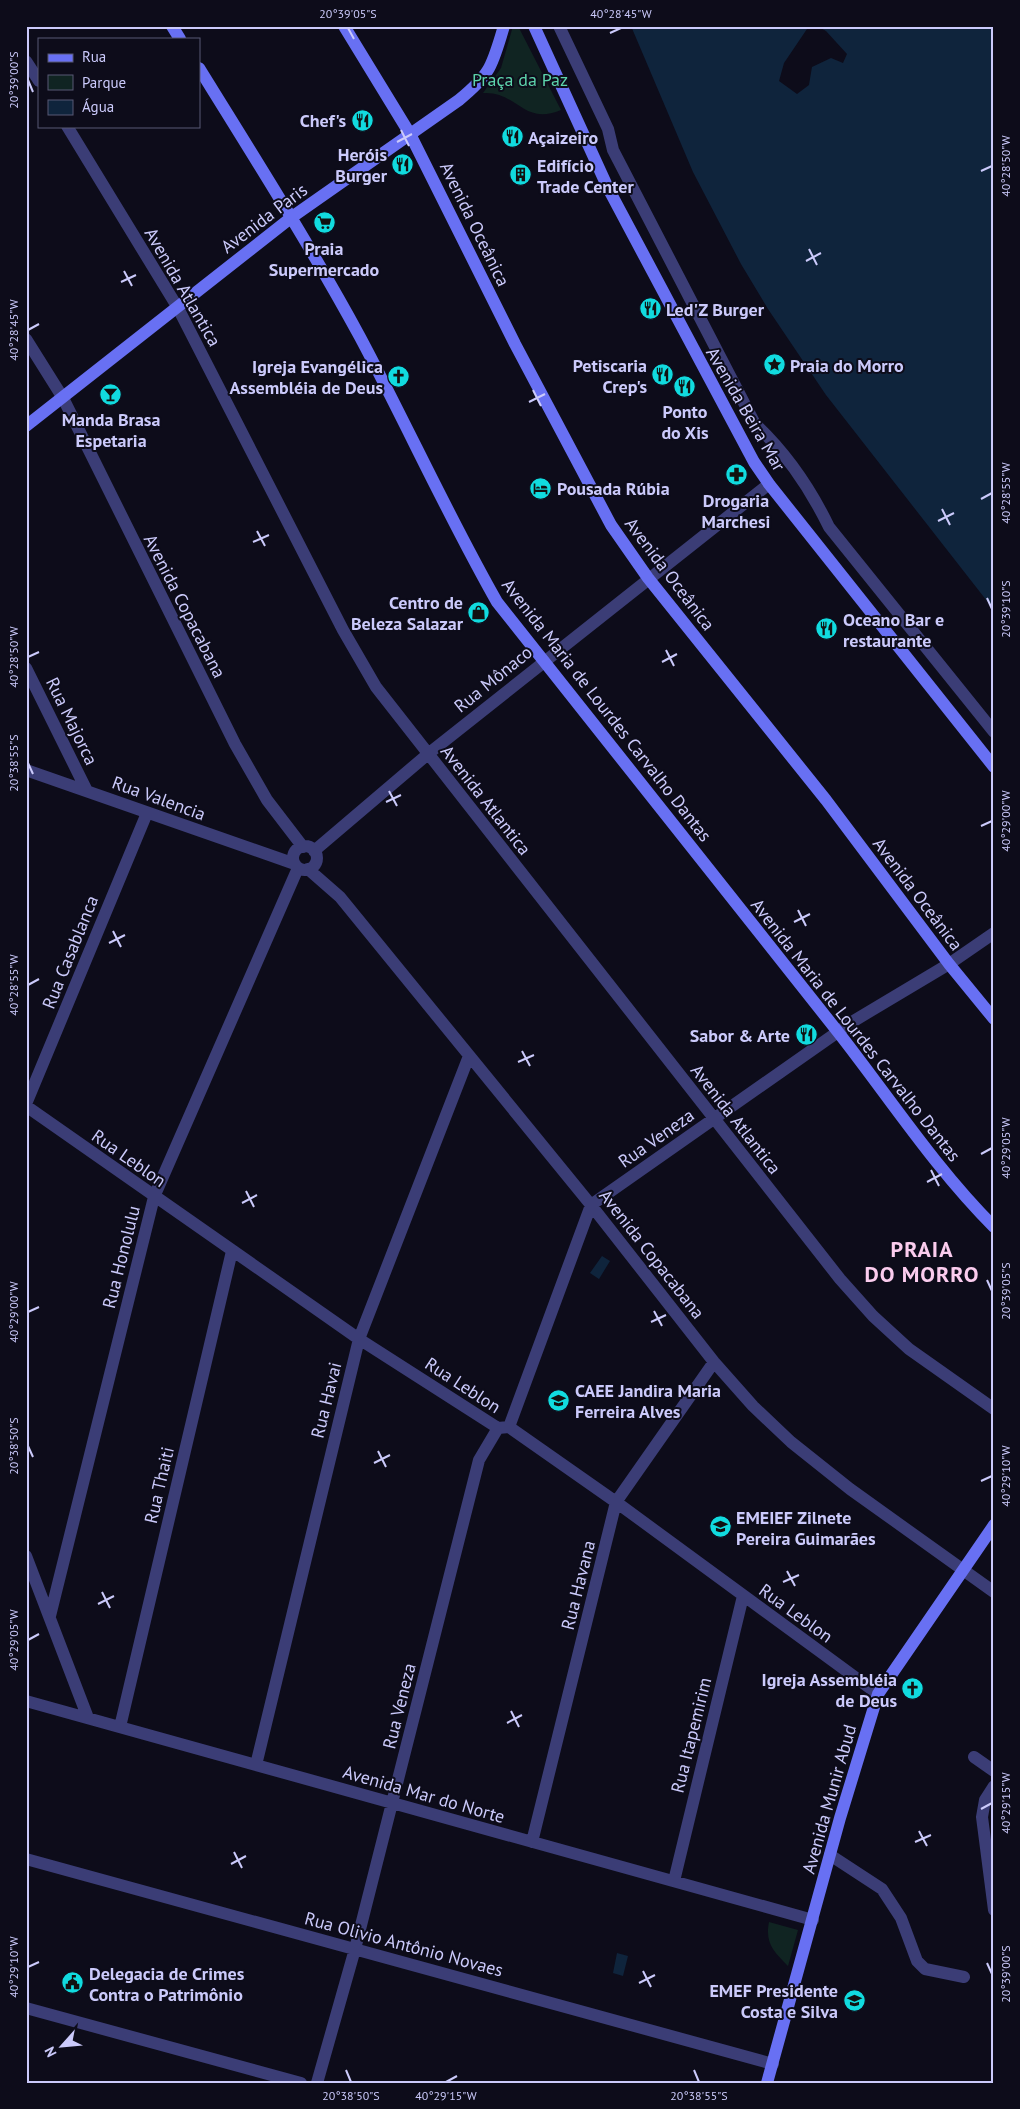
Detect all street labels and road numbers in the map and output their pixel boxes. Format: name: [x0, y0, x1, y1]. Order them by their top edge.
street label: Avenida Oceânica: [435, 158, 515, 290]
street label: Avenida Paris: [216, 178, 312, 258]
street label: Avenida Atlantica: [140, 223, 226, 351]
street label: Avenida Beira Mar: [701, 343, 791, 475]
street label: Avenida Oceânica: [620, 513, 720, 635]
street label: Avenida Copacabana: [139, 530, 231, 682]
street label: Avenida Maria de Lourdes Carvalho Dantas: [497, 574, 717, 846]
street label: Rua Mônaco: [449, 640, 537, 718]
street label: Rua Majorca: [41, 673, 103, 769]
street label: Avenida Atlantica: [436, 740, 536, 860]
street label: Rua Valencia: [109, 770, 209, 826]
street label: Avenida Oceânica: [868, 833, 968, 955]
street label: Rua Casablanca: [37, 892, 103, 1012]
street label: Avenida Maria de Lourdes Carvalho Dantas: [746, 894, 966, 1166]
street label: Avenida Atlantica: [686, 1059, 786, 1179]
street label: Rua Veneza: [614, 1103, 698, 1173]
street label: Rua Leblon: [87, 1124, 171, 1192]
street label: Avenida Copacabana: [594, 1185, 710, 1323]
street label: Rua Honolulu: [97, 1203, 145, 1311]
street label: Rua Leblon: [421, 1352, 505, 1418]
street label: Rua Havai: [305, 1360, 347, 1440]
street label: Rua Thaiti: [139, 1444, 179, 1526]
street label: Rua Havana: [556, 1538, 600, 1632]
street label: Rua Leblon: [755, 1578, 837, 1648]
street label: Rua Veneza: [377, 1661, 421, 1751]
street label: Rua Itapemirim: [666, 1675, 716, 1795]
street label: Avenida Munir Abud: [797, 1722, 861, 1876]
street label: Avenida Mar do Norte: [340, 1760, 508, 1828]
street label: Rua Olivio Antônio Novaes: [302, 1906, 506, 1982]

